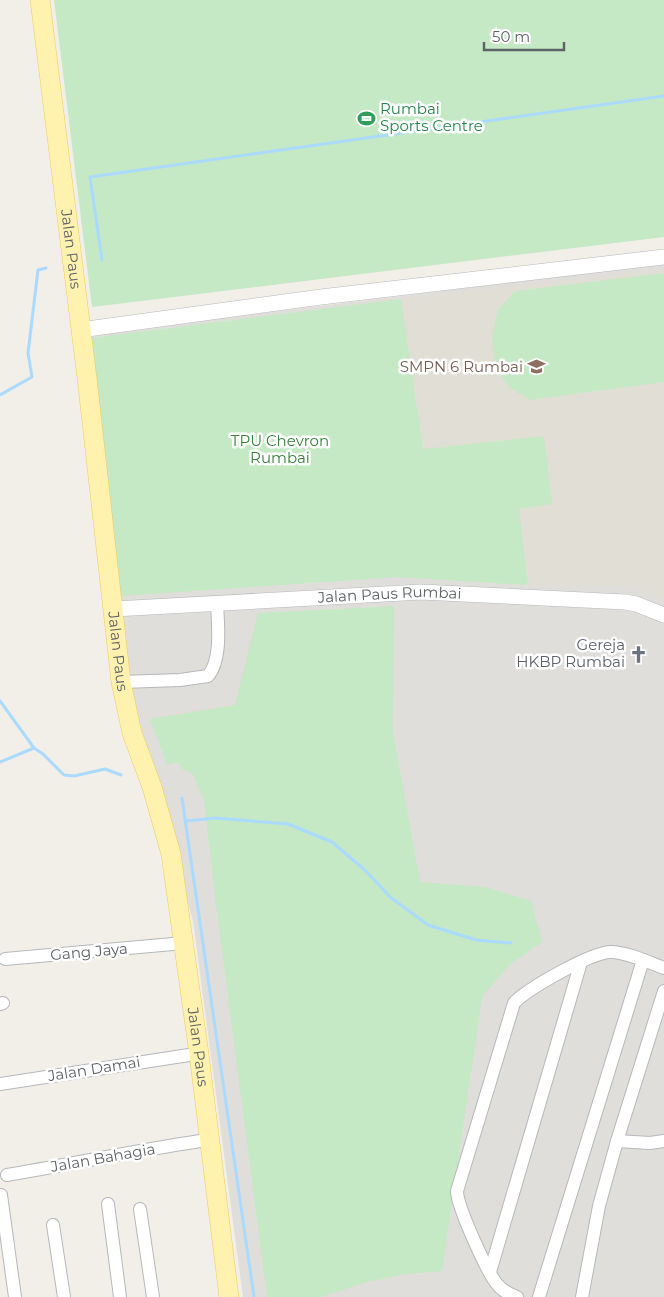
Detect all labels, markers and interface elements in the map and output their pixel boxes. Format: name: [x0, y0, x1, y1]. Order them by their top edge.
scale bar: [484, 20, 564, 52]
text: 50 m: [492, 27, 530, 46]
place label: Rumbai Sports Centre: [380, 99, 483, 135]
sports icon: Rumbai Sports Centre: [356, 108, 376, 128]
street label: Jalan Paus: [57, 207, 86, 290]
place label: SMPN 6 Rumbai: [400, 357, 523, 376]
school or university icon: SMPN 6 Rumbai: [527, 357, 547, 377]
park label: TPU Chevron Rumbai: [231, 431, 329, 467]
street label: Jalan Paus Rumbai: [316, 582, 462, 607]
street label: Jalan Paus: [104, 609, 133, 693]
place label: Gereja HKBP Rumbai: [516, 635, 625, 671]
church icon: Gereja HKBP Rumbai: [629, 644, 649, 664]
street label: Gang Jaya: [49, 939, 128, 964]
street label: Jalan Paus: [183, 1005, 213, 1088]
street label: Jalan Damai: [45, 1052, 142, 1085]
street label: Jalan Bahagia: [48, 1139, 157, 1176]

